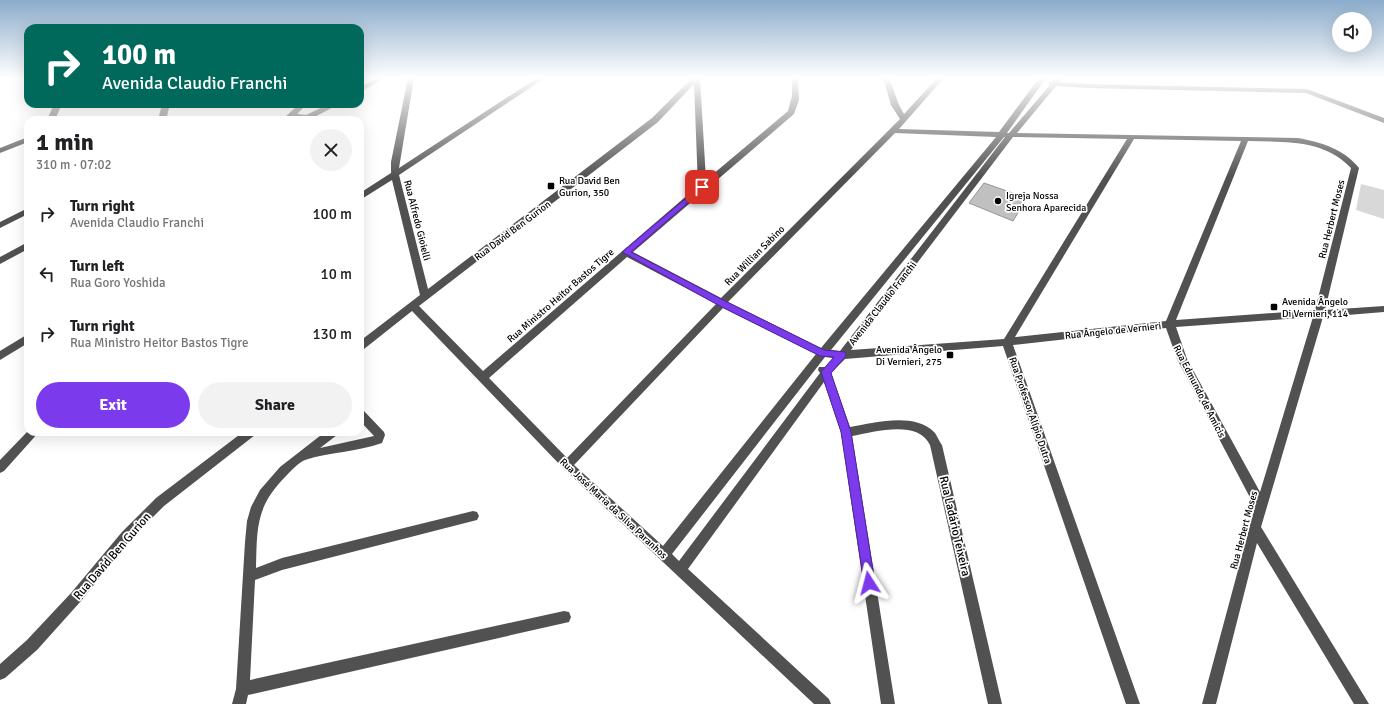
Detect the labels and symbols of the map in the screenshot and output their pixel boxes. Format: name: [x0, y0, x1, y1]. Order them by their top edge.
pin: [685, 170, 719, 204]
place label: Rua David Ben Gurion, 350: [559, 175, 620, 199]
street label: Rua Herbert Moses: [1316, 178, 1348, 260]
street label: Rua Alfredo Gioielli: [401, 179, 433, 262]
marker: Rua David Ben Gurion, 350: [546, 181, 556, 191]
place label: Igreja Nossa Senhora Aparecida: [1006, 190, 1086, 214]
marker: Igreja Nossa Senhora Aparecida: [993, 196, 1003, 206]
street label: Rua David Ben Gurion: [472, 198, 553, 263]
street label: Rua Willian Sabino: [722, 223, 787, 288]
street label: Rua Ministro Heitor Bastos Tigre: [505, 246, 616, 345]
street label: Avenida Claudio Franchi: [846, 259, 919, 348]
place label: Avenida Ângelo Di Vernieri, 114: [1282, 296, 1349, 320]
marker: Avenida Ângelo Di Vernieri, 114: [1269, 302, 1279, 312]
street label: Rua Ângelo de Vernieri: [1064, 320, 1162, 342]
street label: Rua Edmundo de Amicis: [1171, 343, 1228, 440]
place label: Avenida Ângelo Di Vernieri, 275: [876, 344, 942, 368]
marker: Avenida Ângelo Di Vernieri, 275: [945, 350, 955, 360]
street label: Rua Professor Alípio Dutra: [1006, 355, 1054, 465]
street label: Rua José Maria da Silva Paranhos: [557, 456, 670, 562]
street label: Rua Ladário Teixeira: [936, 474, 973, 578]
street label: Rua Herbert Moses: [1228, 489, 1260, 571]
street label: Rua David Ben Gurion: [70, 510, 154, 603]
position arrow: [848, 562, 890, 604]

